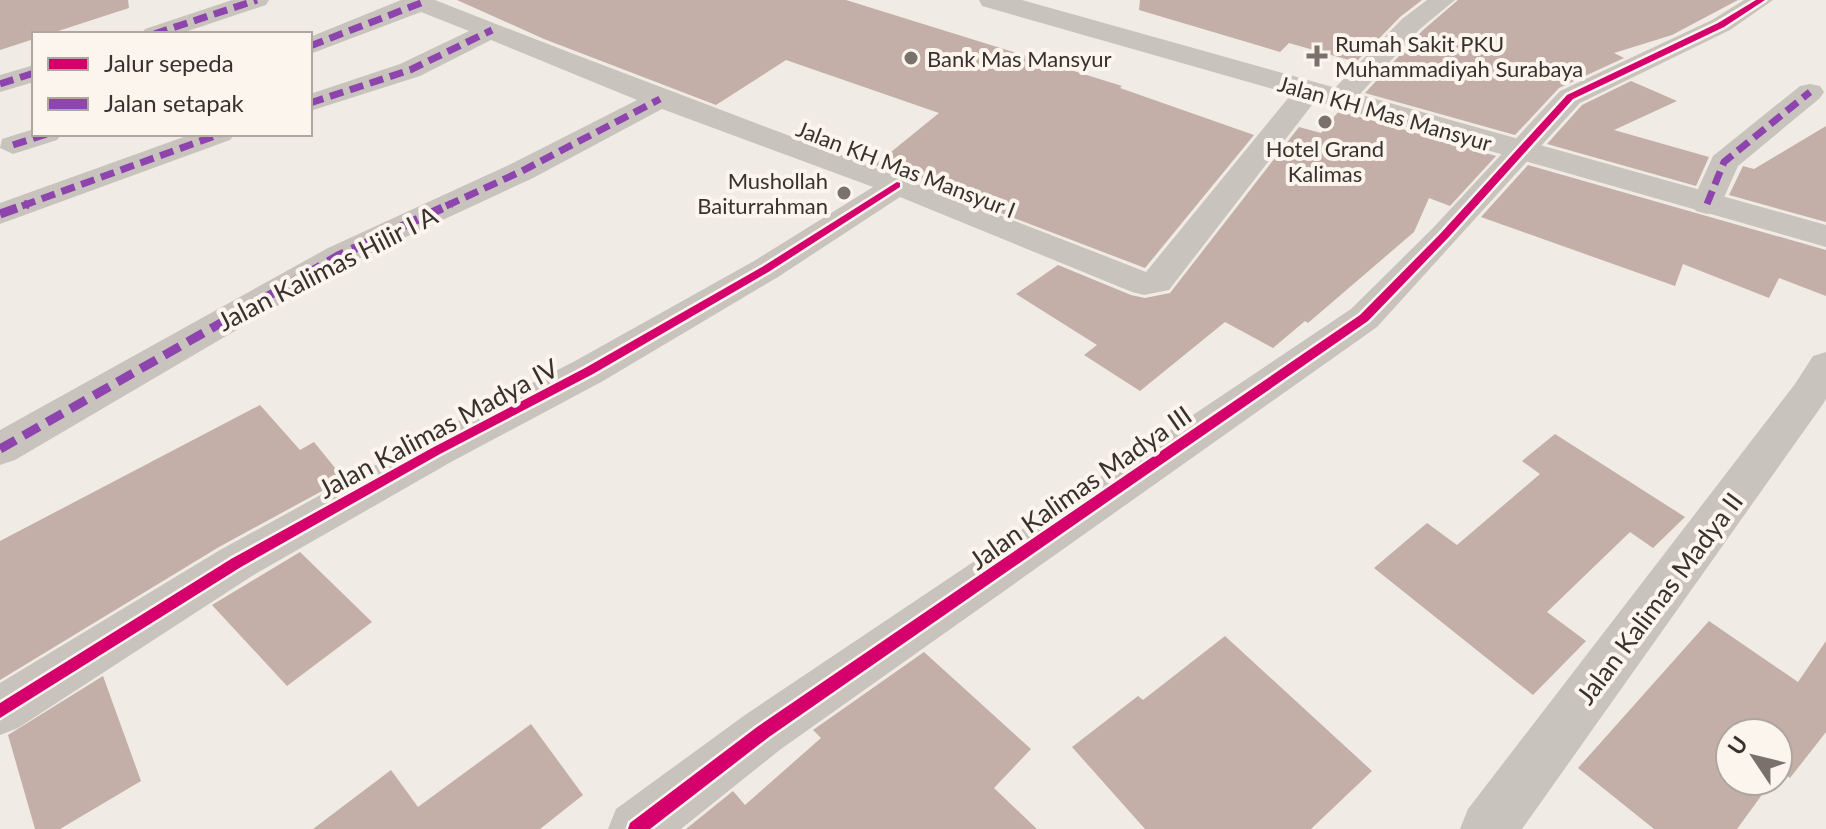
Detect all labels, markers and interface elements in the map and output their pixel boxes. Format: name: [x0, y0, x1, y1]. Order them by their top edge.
place label: Rumah Sakit PKU Muhammadiyah Surabaya: [1335, 30, 1583, 82]
legend: [32, 32, 312, 136]
place label: Bank Mas Mansyur: [927, 45, 1112, 72]
marker: Rumah Sakit PKU Muhammadiyah Surabaya: [1306, 45, 1328, 67]
text: Jalur sepeda: [104, 48, 234, 77]
marker: Bank Mas Mansyur: [902, 49, 920, 67]
street label: Jalan KH Mas Mansyur: [1275, 70, 1495, 156]
text: Jalan setapak: [104, 88, 245, 117]
marker: Hotel Grand Kalimas: [1316, 113, 1334, 131]
street label: Jalan KH Mas Mansyur I: [793, 115, 1019, 223]
place label: Hotel Grand Kalimas: [1266, 135, 1384, 187]
place label: Mushollah Baiturrahman: [697, 167, 828, 219]
marker: Mushollah Baiturrahman: [835, 184, 853, 202]
street label: Jalan Kalimas Hilir I A: [212, 198, 443, 337]
street label: Jalan Kalimas Madya IV: [313, 351, 564, 505]
street label: Jalan Kalimas Madya III: [963, 398, 1197, 576]
street label: Jalan Kalimas Madya II: [1569, 486, 1749, 710]
north arrow: [1714, 717, 1794, 797]
text: U: [1721, 731, 1753, 760]

